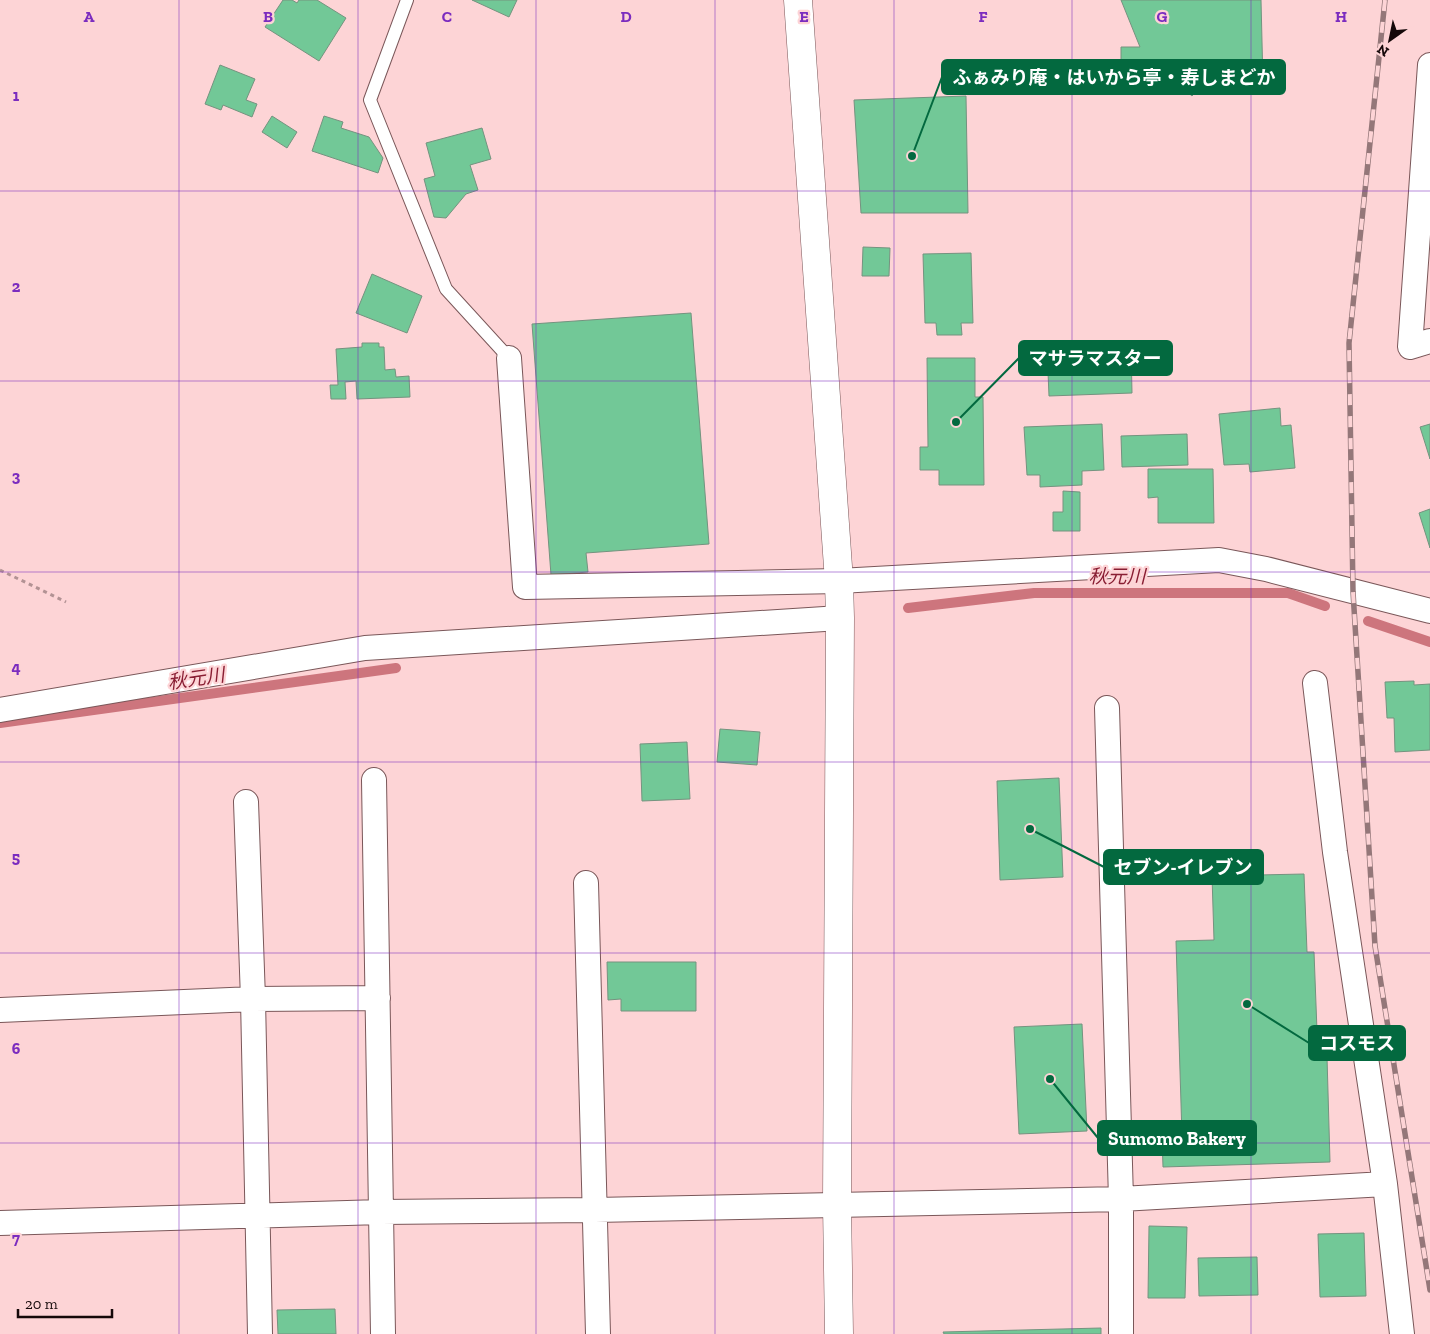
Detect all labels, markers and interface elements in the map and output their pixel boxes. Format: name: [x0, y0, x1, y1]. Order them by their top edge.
text: A: [84, 7, 95, 26]
text: B: [263, 7, 273, 26]
text: C: [442, 7, 452, 26]
text: D: [620, 7, 632, 26]
text: E: [799, 7, 809, 26]
text: F: [978, 7, 988, 26]
text: G: [1157, 7, 1168, 26]
text: H: [1335, 7, 1347, 26]
north arrow: [1365, 15, 1415, 65]
text: N: [1374, 40, 1392, 61]
callout: ふぁみり庵・はいから亭・寿しまどか: [942, 60, 1285, 94]
text: ふぁみり庵・はいから亭・寿しまどか: [952, 66, 1276, 89]
text: 1: [13, 86, 20, 105]
text: 2: [12, 277, 21, 296]
callout: マサラマスター: [1019, 341, 1172, 375]
text: マサラマスター: [1028, 347, 1162, 370]
text: 3: [12, 467, 21, 486]
water label: 秋元川: [1088, 565, 1147, 588]
text: 4: [11, 658, 21, 677]
water label: 秋元川: [166, 663, 228, 694]
text: 5: [12, 848, 20, 867]
callout: セブン-イレブン: [1104, 850, 1263, 884]
text: セブン-イレブン: [1113, 856, 1253, 879]
callout: コスモス: [1309, 1026, 1405, 1060]
text: コスモス: [1319, 1032, 1395, 1055]
text: 6: [12, 1039, 21, 1058]
callout: Sumomo Bakery: [1098, 1121, 1256, 1155]
text: Sumomo Bakery: [1108, 1127, 1246, 1150]
text: 7: [12, 1229, 20, 1248]
scale bar: [18, 1286, 111, 1318]
text: 20 m: [25, 1295, 58, 1313]

